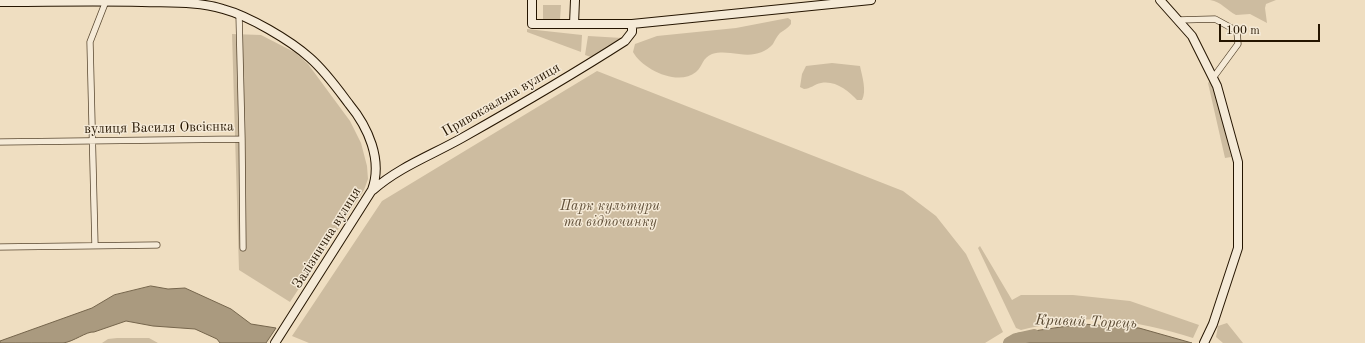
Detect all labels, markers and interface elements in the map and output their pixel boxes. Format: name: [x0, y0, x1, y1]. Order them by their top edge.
scale bar: [1221, 16, 1322, 42]
text: 100 m: [1226, 25, 1260, 37]
street label: Привокзальна вулиця: [439, 59, 563, 141]
street label: вулиця Василя Овсієнка: [84, 118, 234, 138]
street label: Залізнична вулиця: [289, 184, 365, 292]
park label: Парк культури та відпочинку: [560, 198, 660, 230]
water label: Кривий Торець: [1035, 311, 1137, 333]

